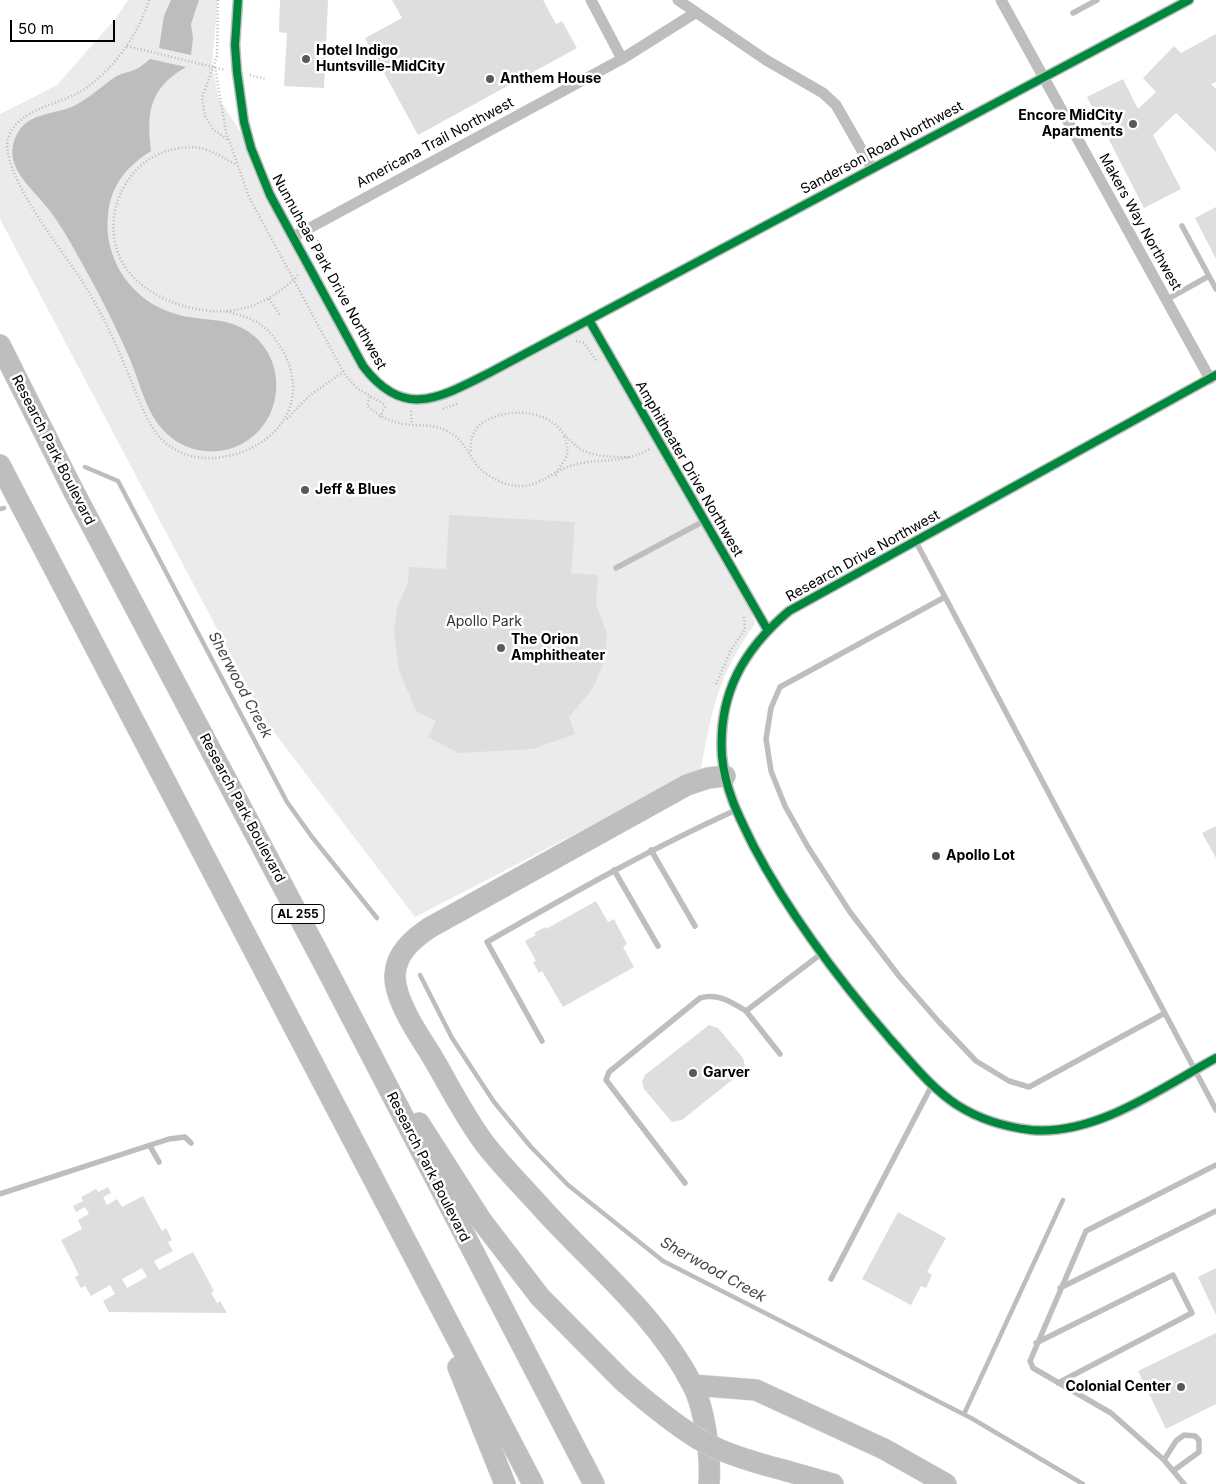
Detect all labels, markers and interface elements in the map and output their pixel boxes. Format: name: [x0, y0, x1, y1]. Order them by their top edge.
scale bar: [12, 10, 118, 42]
text: 50 m: [18, 19, 54, 38]
place label: Hotel Indigo Huntsville-MidCity: [316, 43, 445, 75]
marker: Hotel Indigo Huntsville-MidCity: [300, 53, 312, 65]
place label: Anthem House: [500, 71, 601, 87]
marker: Anthem House: [484, 73, 496, 85]
street label: Americana Trail Northwest: [353, 94, 517, 192]
street label: Sanderson Road Northwest: [798, 98, 966, 198]
place label: Encore MidCity Apartments: [1018, 108, 1123, 140]
marker: Encore MidCity Apartments: [1127, 118, 1139, 130]
street label: Makers Way Northwest: [1095, 151, 1185, 293]
street label: Nunnuhsae Park Drive Northwest: [268, 172, 390, 372]
street label: Research Park Boulevard: [8, 372, 98, 528]
street label: Amphitheater Drive Northwest: [632, 378, 746, 560]
place label: Jeff & Blues: [315, 482, 396, 498]
marker: Jeff & Blues: [299, 484, 311, 496]
street label: Research Drive Northwest: [783, 507, 943, 605]
park label: Apollo Park: [446, 614, 522, 630]
water label: Sherwood Creek: [204, 629, 276, 741]
place label: The Orion Amphitheater: [511, 632, 605, 664]
marker: The Orion Amphitheater: [495, 642, 507, 654]
street label: Research Park Boulevard: [196, 731, 288, 885]
place label: Apollo Lot: [946, 848, 1015, 864]
marker: Apollo Lot: [930, 850, 942, 862]
road number: AL 255: [272, 904, 324, 924]
place label: Garver: [703, 1065, 750, 1081]
marker: Garver: [687, 1067, 699, 1079]
street label: Research Park Boulevard: [383, 1089, 473, 1245]
water label: Sherwood Creek: [657, 1233, 769, 1307]
place label: Colonial Center: [1065, 1379, 1171, 1395]
marker: Colonial Center: [1175, 1381, 1187, 1393]

